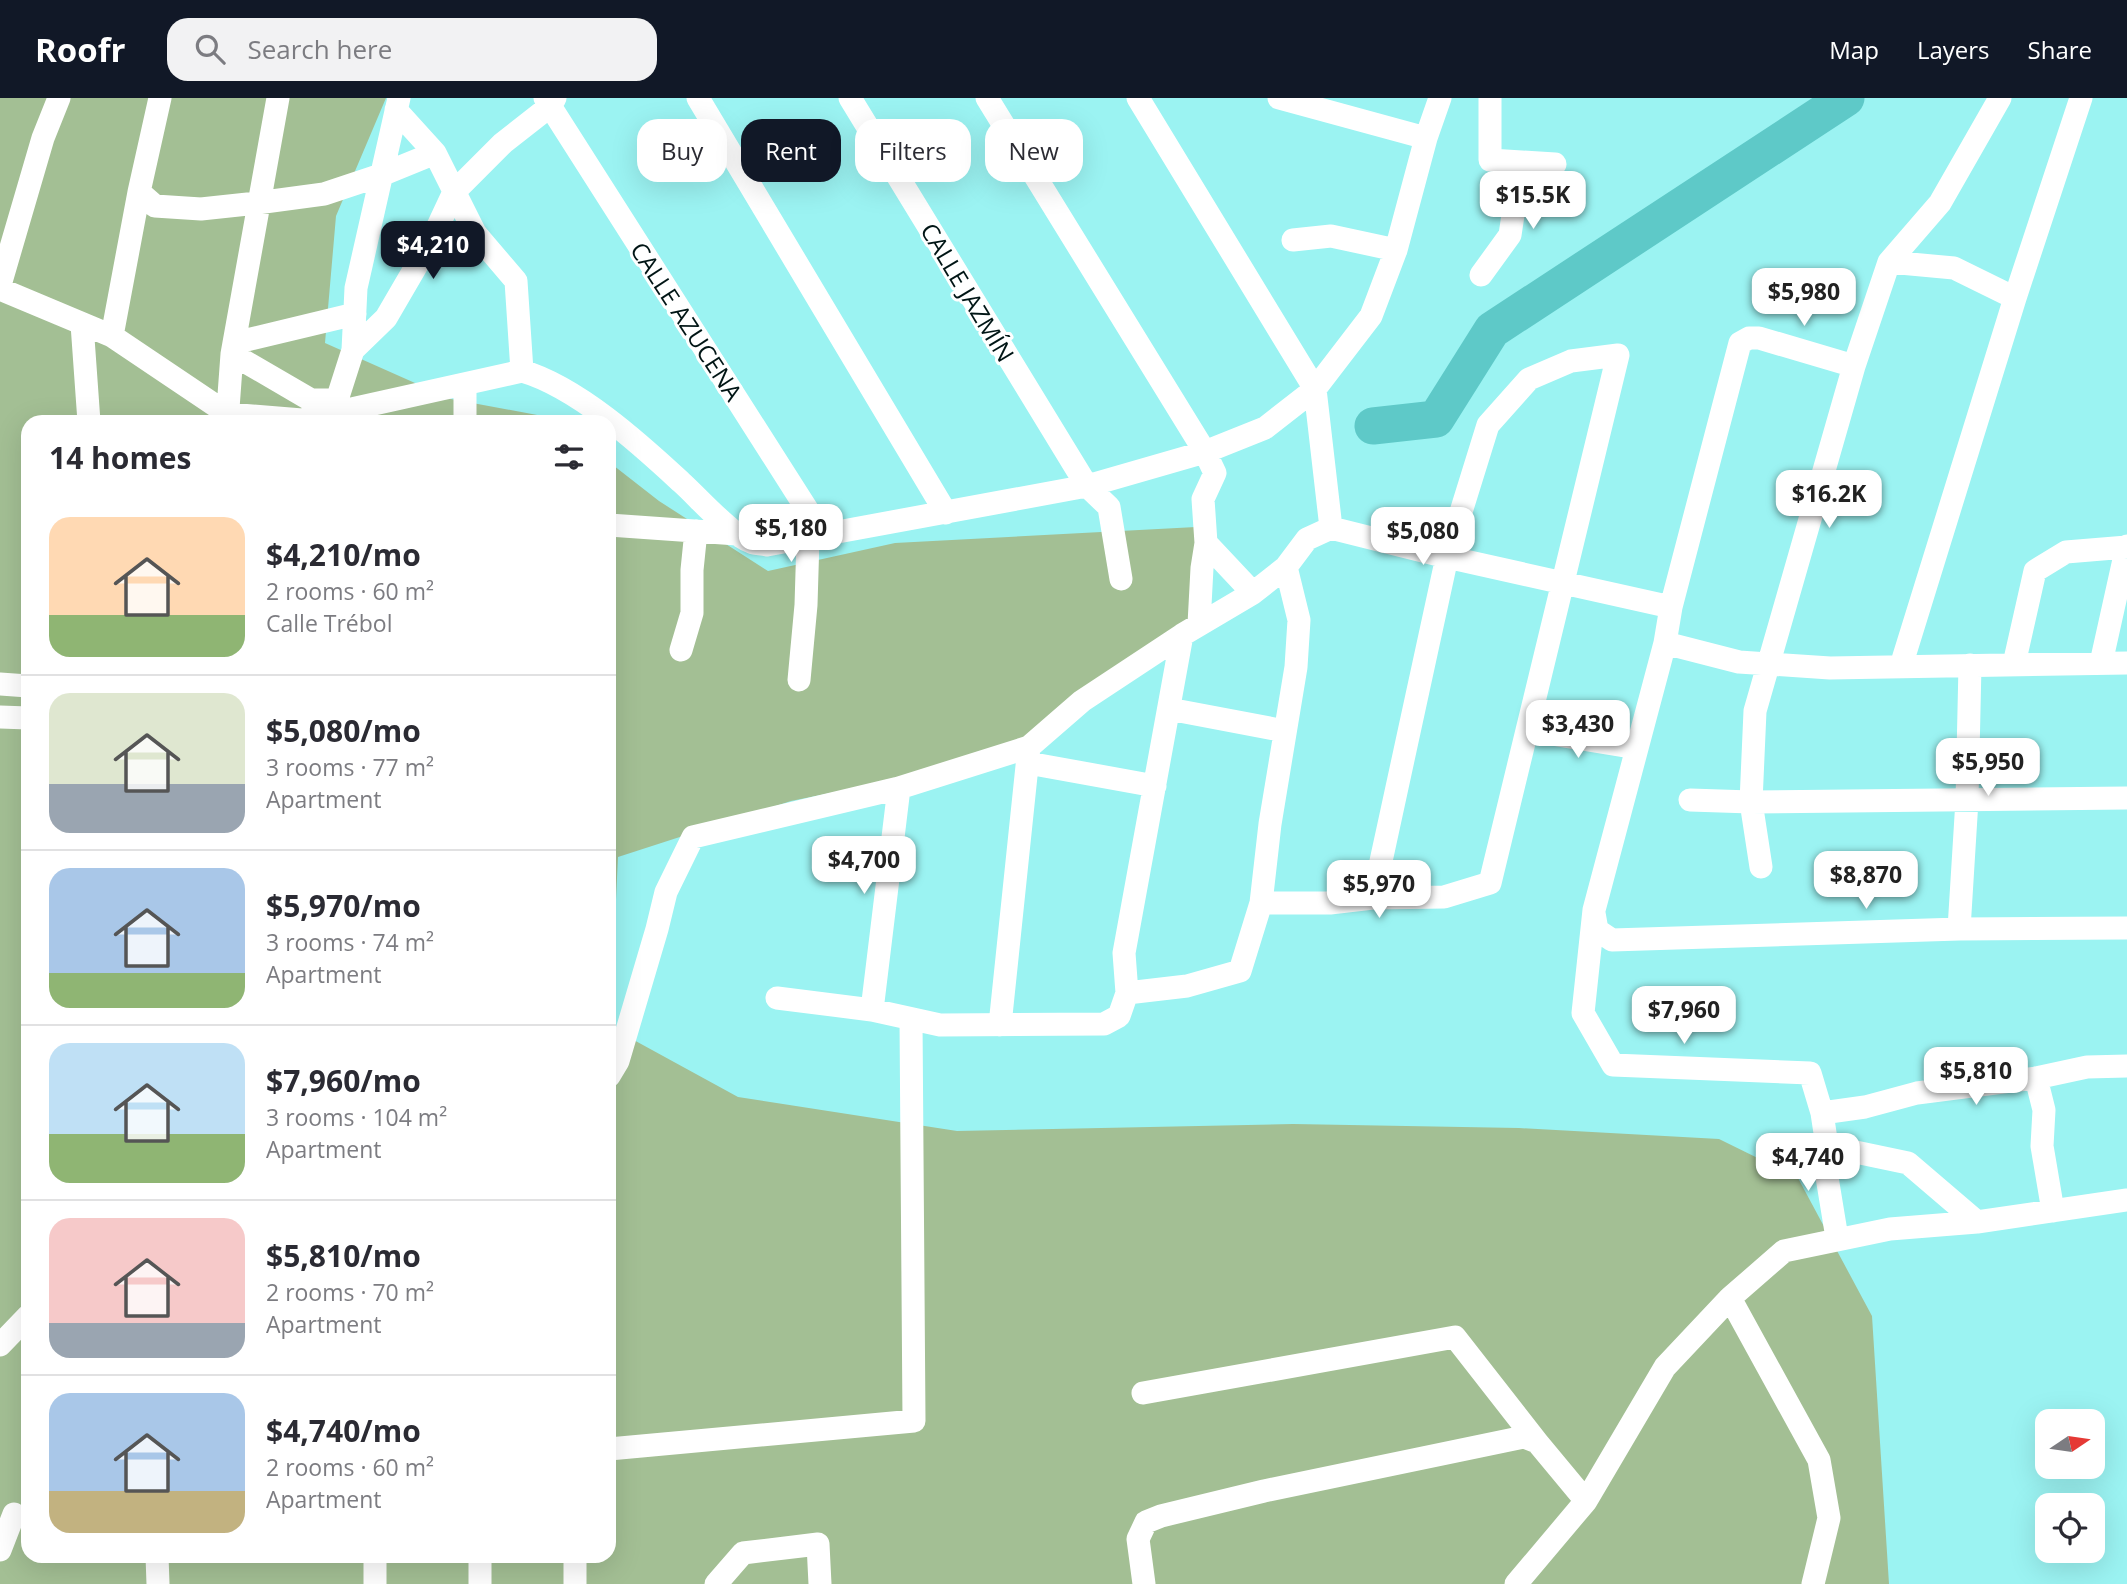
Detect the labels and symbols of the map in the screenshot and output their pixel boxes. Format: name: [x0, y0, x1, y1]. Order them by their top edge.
pin: $15.5K: [1476, 172, 1590, 231]
street label: CALLE JAZMÍN: [914, 216, 1022, 368]
pin: $4,210: [376, 222, 490, 281]
street label: CALLE AZUCENA: [623, 235, 751, 407]
pin: $5,980: [1747, 268, 1861, 328]
pin: $16.2K: [1772, 470, 1886, 530]
pin: $5,180: [734, 504, 848, 564]
pin: $5,080: [1366, 508, 1480, 567]
pin: $3,430: [1521, 700, 1635, 760]
pin: $5,950: [1931, 738, 2045, 798]
pin: $4,700: [807, 836, 921, 896]
pin: $8,870: [1809, 852, 1923, 911]
pin: $5,970: [1322, 860, 1436, 920]
pin: $7,960: [1627, 986, 1741, 1046]
pin: $5,810: [1919, 1048, 2033, 1107]
pin: $4,740: [1751, 1134, 1865, 1193]
north arrow: [2035, 1409, 2105, 1479]

